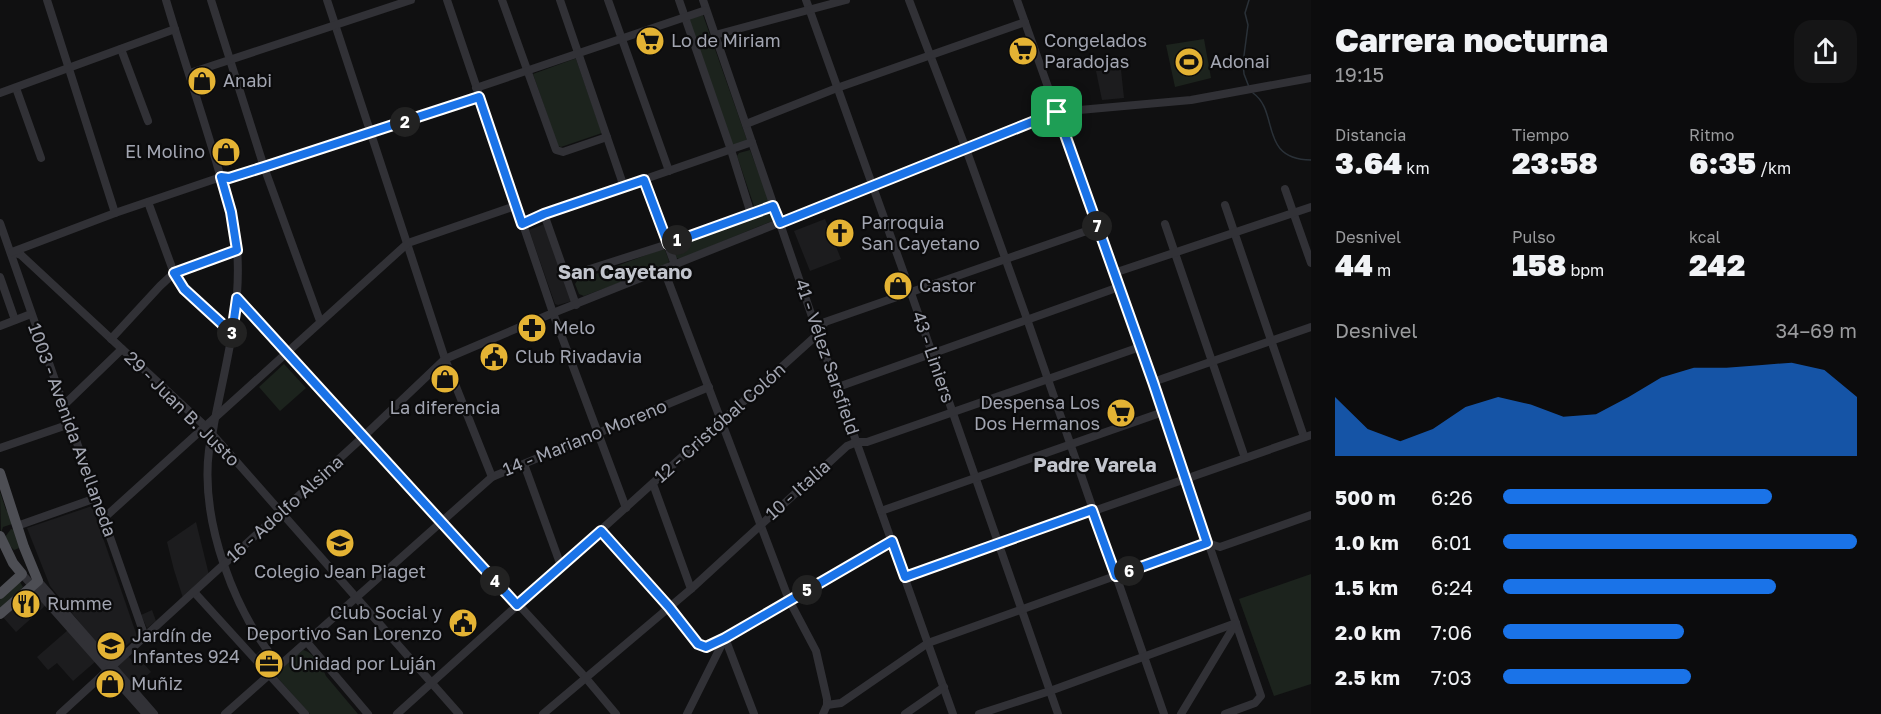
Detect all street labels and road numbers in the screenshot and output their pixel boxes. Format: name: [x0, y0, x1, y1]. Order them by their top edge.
street label: 41 - Vélez Sarsfield: [791, 276, 865, 438]
street label: 43 - Liniers: [908, 308, 960, 405]
street label: 1003 - Avenida Avellaneda: [24, 320, 122, 540]
street label: 29 - Juan B. Justo: [120, 346, 245, 471]
street label: 12 - Cristóbal Colón: [649, 358, 789, 487]
street label: 14 - Mariano Moreno: [499, 394, 670, 480]
street label: 16 - Adolfo Alsina: [221, 450, 347, 566]
street label: 10 - Italia: [760, 454, 834, 524]

